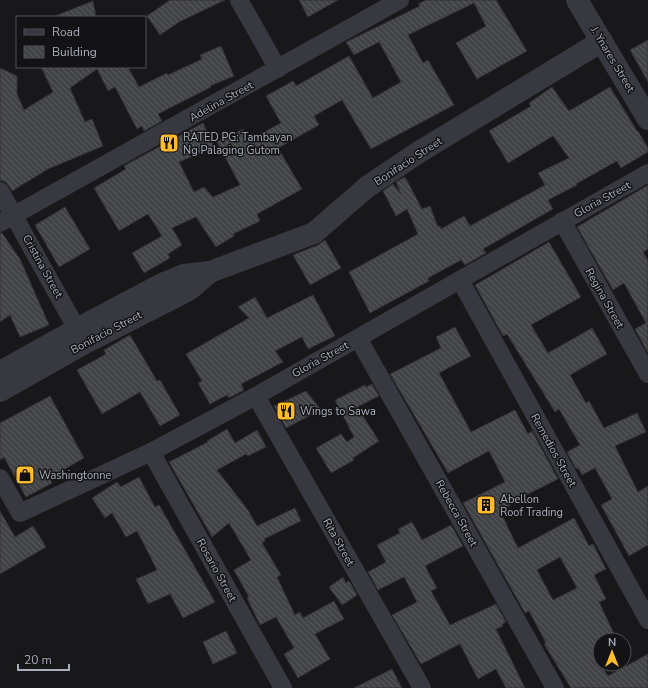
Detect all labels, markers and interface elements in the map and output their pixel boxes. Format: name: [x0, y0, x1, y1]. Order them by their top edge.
legend: [16, 16, 146, 68]
street label: J. Ynares Street: [586, 23, 638, 95]
text: Road: [52, 24, 80, 40]
text: Building: [52, 44, 97, 60]
street label: Adelina Street: [187, 78, 256, 125]
place label: RATED PG: Tambayan Ng Palaging Gutom: [183, 130, 292, 158]
restaurant icon: RATED PG: Tambayan Ng Palaging Gutom: [158, 132, 180, 154]
street label: Bonifacio Street: [371, 134, 445, 189]
street label: Gloria Street: [571, 178, 633, 221]
street label: Cristina Street: [19, 232, 66, 301]
street label: Regina Street: [582, 265, 627, 331]
street label: Bonifacio Street: [68, 307, 144, 357]
street label: Gloria Street: [289, 338, 351, 381]
restaurant icon: Wings to Sawa: [275, 400, 297, 422]
place label: Wings to Sawa: [300, 404, 376, 419]
street label: Remedios Street: [527, 411, 580, 490]
shop icon: Washingtonne: [14, 464, 36, 486]
place label: Washingtonne: [39, 468, 112, 483]
street label: Rebecca Street: [432, 477, 481, 549]
place label: Abellon Roof Trading: [500, 492, 563, 520]
building icon: Abellon Roof Trading: [475, 494, 497, 516]
street label: Rita Street: [319, 516, 358, 569]
street label: Rosario Street: [193, 536, 240, 605]
north arrow: [592, 632, 632, 672]
text: N: [608, 635, 616, 650]
scale bar: [18, 646, 69, 672]
text: 20 m: [24, 652, 52, 668]

